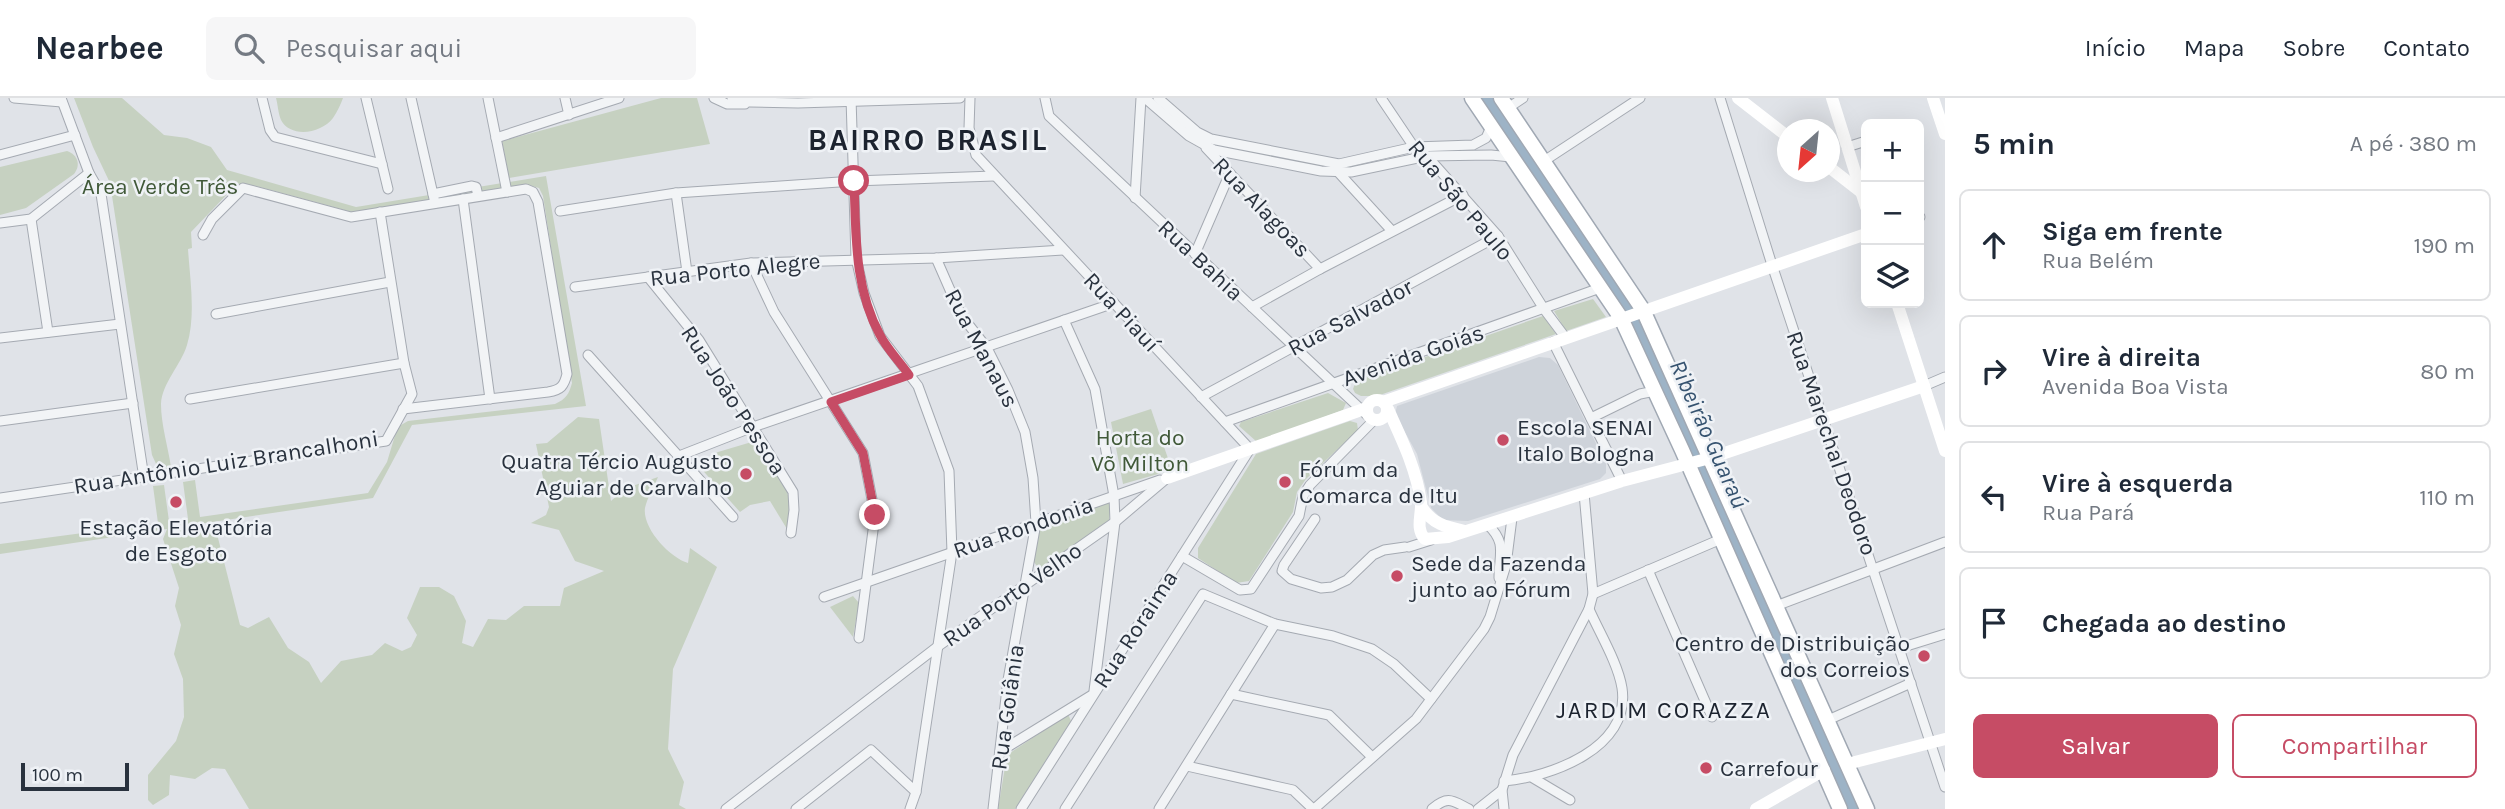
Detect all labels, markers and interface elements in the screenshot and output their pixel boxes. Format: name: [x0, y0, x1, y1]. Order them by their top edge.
search box: [206, 17, 696, 80]
text: Nearbee: [35, 29, 164, 67]
icon: search: [230, 29, 268, 67]
text: Pesquisar aqui: [286, 33, 462, 64]
text: Início: [2085, 34, 2146, 62]
text: Mapa: [2184, 34, 2244, 62]
text: Sobre: [2282, 34, 2345, 62]
text: Contato: [2383, 34, 2470, 62]
north arrow: [1777, 119, 1840, 182]
map controls: [1861, 119, 1924, 308]
button: +: [1861, 119, 1924, 182]
district label: BAIRRO BRASIL: [808, 122, 1048, 158]
text: 5 min: [1973, 126, 2055, 162]
text: A pé · 380 m: [2350, 130, 2477, 157]
street label: Rua São Paulo: [1402, 135, 1519, 266]
street label: Rua Alagoas: [1207, 152, 1316, 263]
route start: [838, 165, 869, 196]
park label: Área Verde Três: [82, 173, 238, 200]
button: −: [1861, 182, 1924, 245]
street label: Rua Bahia: [1153, 214, 1249, 307]
text: Siga em frente: [2042, 216, 2223, 247]
icon: ahead: [1975, 226, 2013, 264]
text: 190 m: [2413, 232, 2475, 259]
button: layers: [1861, 245, 1924, 308]
street label: Rua Porto Alegre: [649, 247, 822, 292]
text: Rua Belém: [2042, 247, 2154, 274]
street label: Rua Piauí: [1078, 267, 1165, 358]
street label: Rua Salvador: [1283, 273, 1418, 362]
street label: Rua Manaus: [939, 284, 1024, 412]
street label: Avenida Goiás: [1339, 319, 1487, 392]
street label: Rua João Pessoa: [675, 321, 792, 480]
street label: Rua Marechal Deodoro: [1780, 327, 1883, 559]
text: Vire à direita: [2042, 342, 2201, 373]
icon: right: [1975, 352, 2013, 390]
water label: Ribeirão Guaraú: [1664, 355, 1754, 513]
text: 80 m: [2420, 358, 2475, 385]
text: Avenida Boa Vista: [2042, 373, 2229, 400]
place label: Escola SENAI Italo Bologna: [1517, 414, 1655, 467]
park label: Horta do Võ Milton: [1091, 424, 1189, 477]
street label: Rua Antônio Luiz Brancalhoni: [72, 425, 381, 500]
marker: Escola SENAI Italo Bologna: [1495, 432, 1511, 448]
place label: Quatra Tércio Augusto Aguiar de Carvalho: [501, 448, 732, 501]
place label: Fórum da Comarca de Itu: [1299, 456, 1458, 509]
marker: Quatra Tércio Augusto Aguiar de Carvalho: [738, 466, 754, 482]
text: Vire à esquerda: [2042, 468, 2233, 499]
marker: Fórum da Comarca de Itu: [1277, 474, 1293, 490]
icon: left: [1975, 478, 2013, 516]
text: 110 m: [2419, 484, 2475, 511]
street label: Rua Rondonia: [950, 491, 1097, 564]
marker: Estação Elevatória de Esgoto: [168, 494, 184, 510]
route end: [859, 499, 890, 530]
text: Rua Pará: [2042, 499, 2135, 526]
place label: Estação Elevatória de Esgoto: [79, 514, 273, 567]
street label: Rua Porto Velho: [938, 537, 1087, 652]
place label: Sede da Fazenda junto ao Fórum: [1409, 550, 1586, 603]
street label: Rua Roraima: [1087, 565, 1183, 693]
marker: Sede da Fazenda junto ao Fórum: [1389, 568, 1405, 584]
icon: arrive: [1975, 604, 2013, 642]
text: Chegada ao destino: [2042, 608, 2286, 639]
place label: Centro de Distribuição dos Correios: [1675, 630, 1910, 683]
street label: Rua Goiânia: [985, 643, 1030, 772]
marker: Centro de Distribuição dos Correios: [1916, 648, 1932, 664]
district label: JARDIM CORAZZA: [1556, 696, 1772, 724]
button: Salvar: [1973, 714, 2218, 778]
button: Compartilhar: [2232, 714, 2477, 778]
place label: Carrefour: [1720, 755, 1819, 782]
scale bar: [21, 760, 130, 792]
marker: Carrefour: [1698, 760, 1714, 776]
text: 100 m: [32, 764, 83, 786]

